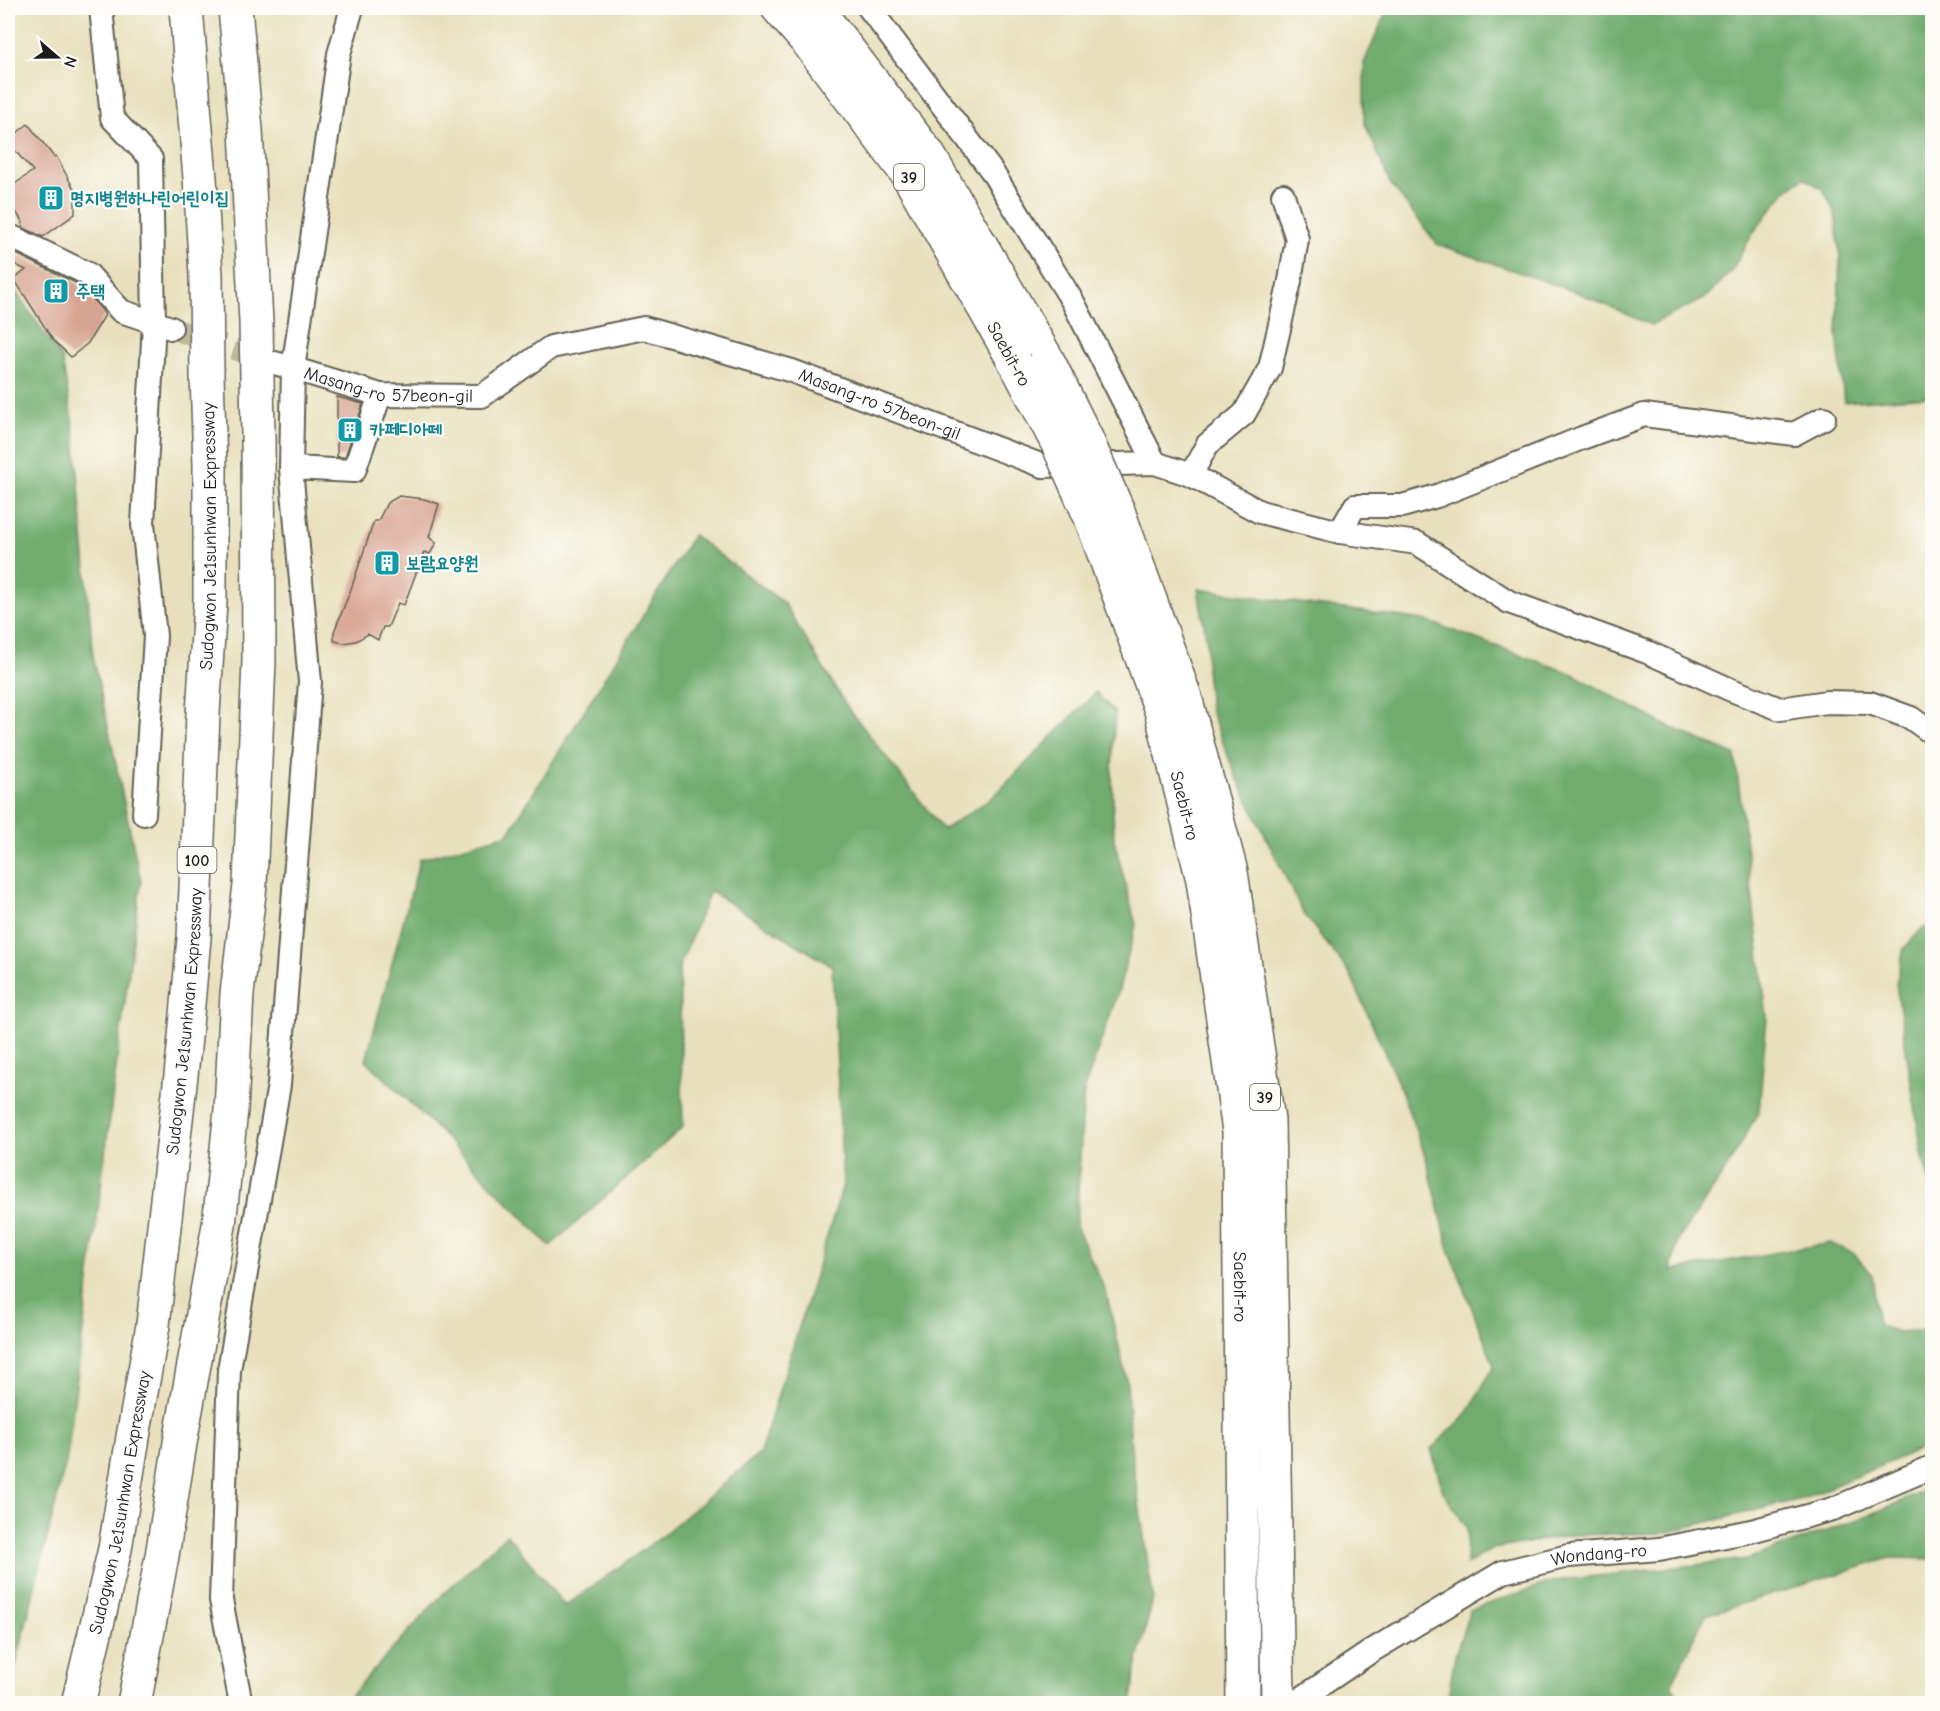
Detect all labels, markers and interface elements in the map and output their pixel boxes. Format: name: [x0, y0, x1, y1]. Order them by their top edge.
north arrow: [27, 27, 87, 87]
text: N: [60, 54, 80, 70]
road number: 39: [894, 164, 924, 190]
building icon: 명지병원하나린어린이집: [36, 183, 66, 213]
place label: 명지병원하나린어린이집: [70, 188, 229, 209]
building icon: 주택: [41, 276, 71, 306]
place label: 주택: [76, 281, 105, 302]
street label: Saebit-ro: [982, 318, 1035, 390]
street label: Masang-ro 57beon-gil: [302, 363, 473, 407]
street label: Masang-ro 57beon-gil: [795, 364, 963, 445]
street label: Sudogwon Je1sunhwan Expressway: [196, 401, 221, 671]
building icon: 카페디아떼: [335, 415, 365, 445]
place label: 카페디아떼: [370, 420, 442, 441]
building icon: 보람요양원: [372, 548, 402, 578]
place label: 보람요양원: [406, 553, 478, 574]
street label: Saebit-ro: [1165, 769, 1203, 843]
road number: 100: [178, 847, 216, 873]
street label: Sudogwon Je1sunhwan Expressway: [162, 887, 207, 1156]
road number: 39: [1250, 1084, 1280, 1110]
street label: Saebit-ro: [1229, 1251, 1250, 1322]
street label: Sudogwon Je1sunhwan Expressway: [85, 1368, 156, 1636]
street label: Wondang-ro: [1549, 1540, 1648, 1571]

